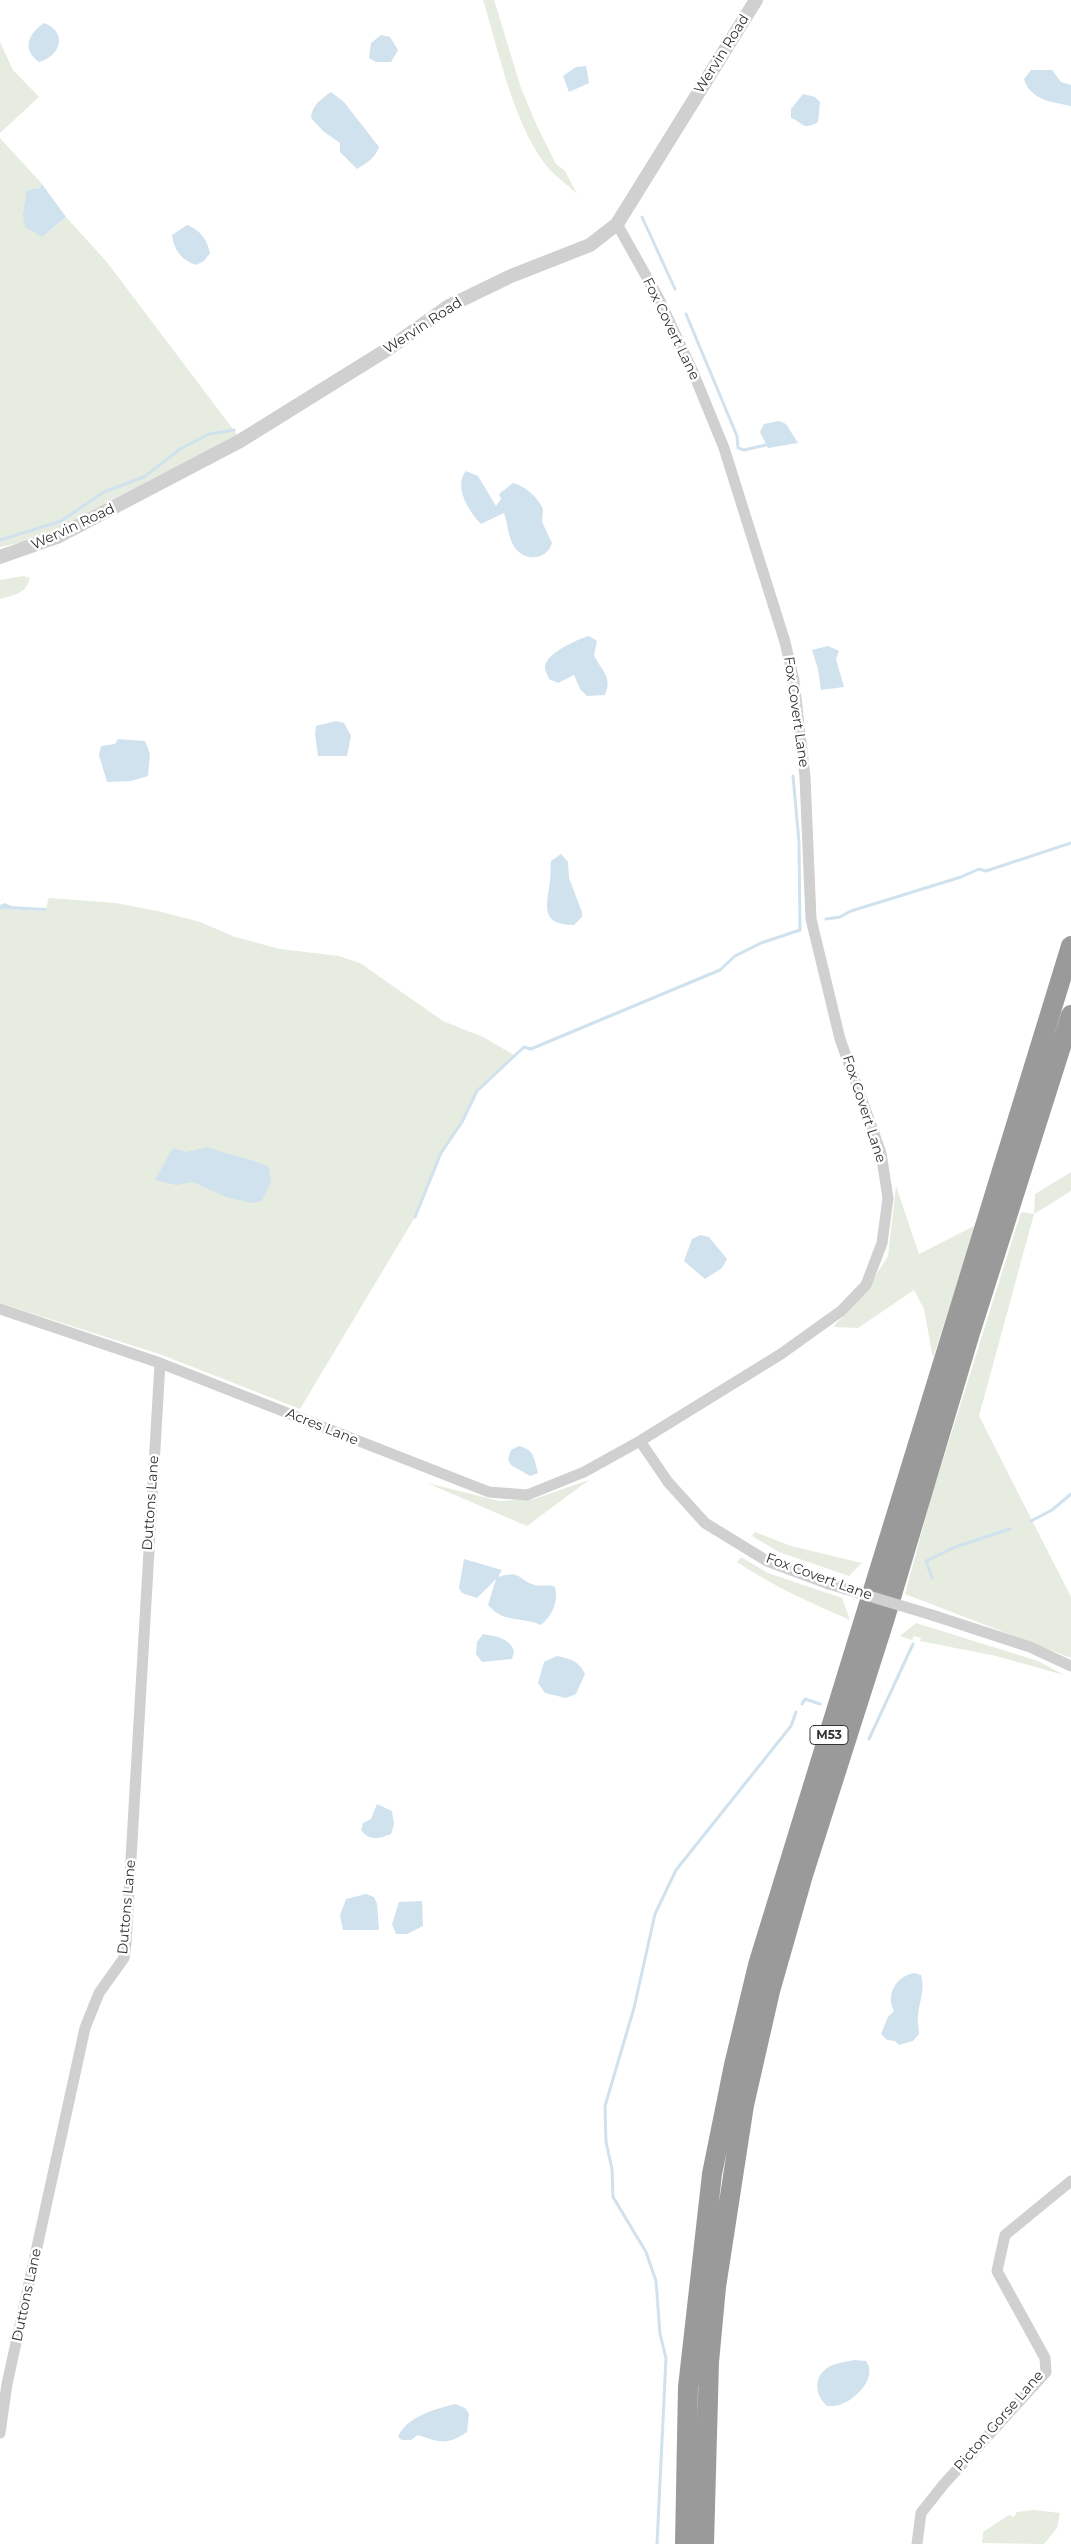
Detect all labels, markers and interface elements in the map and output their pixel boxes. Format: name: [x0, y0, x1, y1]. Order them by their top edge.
street label: Wervin Road: [691, 11, 753, 97]
street label: Fox Covert Lane: [639, 275, 703, 383]
street label: Wervin Road: [381, 294, 465, 358]
street label: Wervin Road: [29, 500, 117, 554]
street label: Fox Covert Lane: [780, 655, 812, 769]
street label: Fox Covert Lane: [839, 1053, 889, 1165]
street label: Acres Lane: [283, 1405, 361, 1449]
street label: Duttons Lane: [139, 1455, 163, 1551]
street label: Fox Covert Lane: [764, 1550, 874, 1604]
road number: M53: [810, 1726, 848, 1744]
street label: Duttons Lane: [114, 1859, 140, 1955]
street label: Duttons Lane: [9, 2247, 45, 2343]
street label: Picton Gorse Lane: [951, 2367, 1047, 2475]

